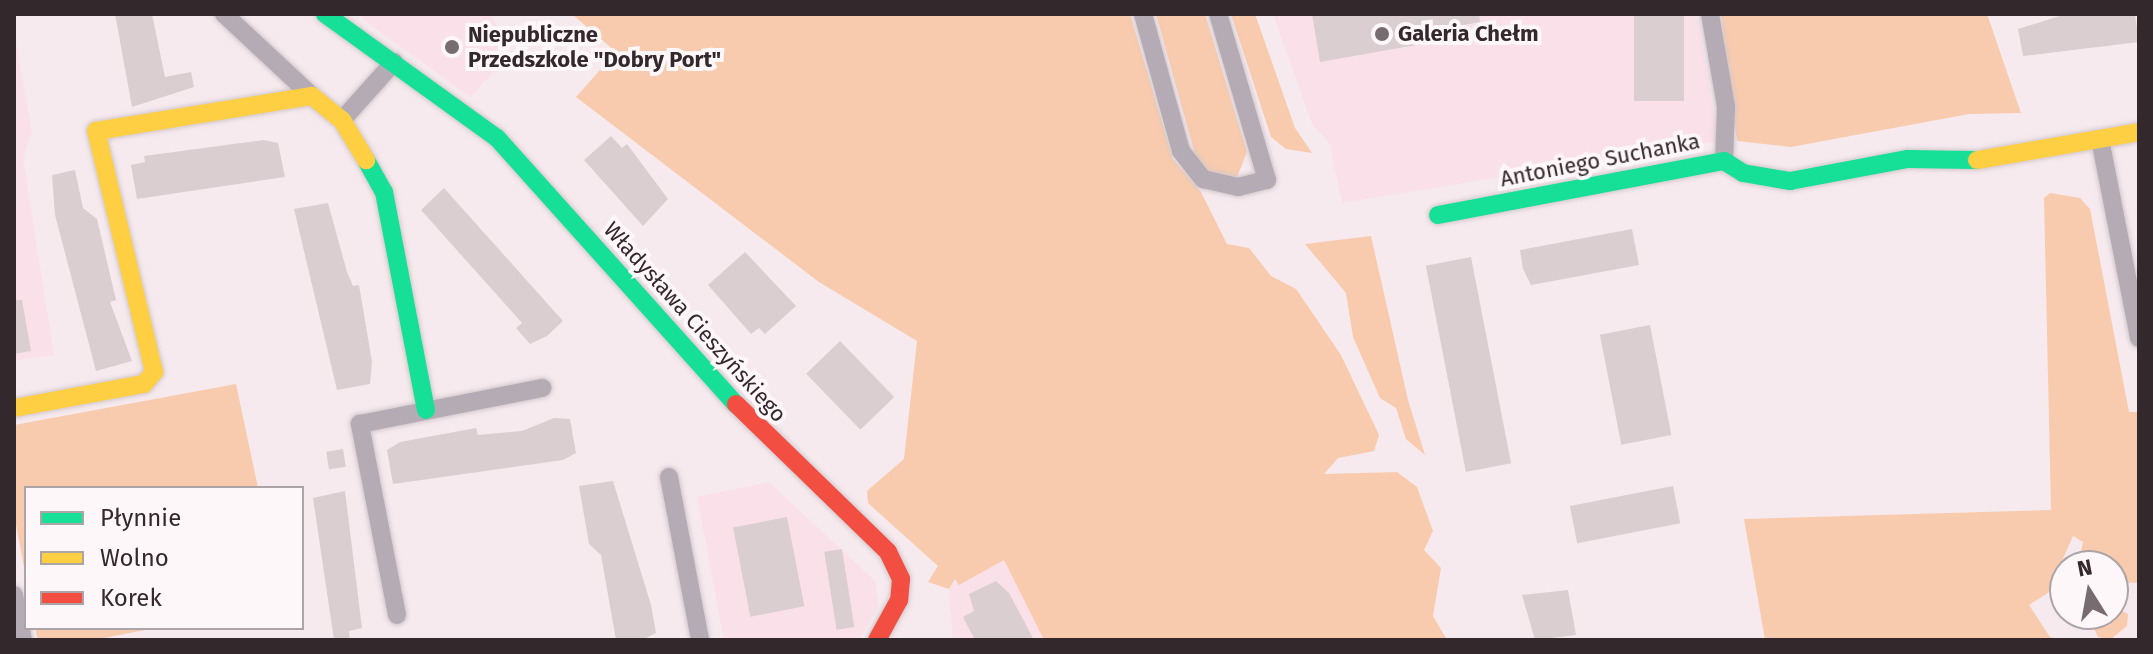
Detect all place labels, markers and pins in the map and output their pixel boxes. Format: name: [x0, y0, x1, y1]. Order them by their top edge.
place label: Niepubliczne Przedszkole "Dobry Port": [468, 21, 721, 72]
place label: Galeria Chełm: [1398, 21, 1539, 47]
marker: Galeria Chełm: [1373, 25, 1391, 43]
marker: Niepubliczne Przedszkole "Dobry Port": [443, 38, 461, 56]

